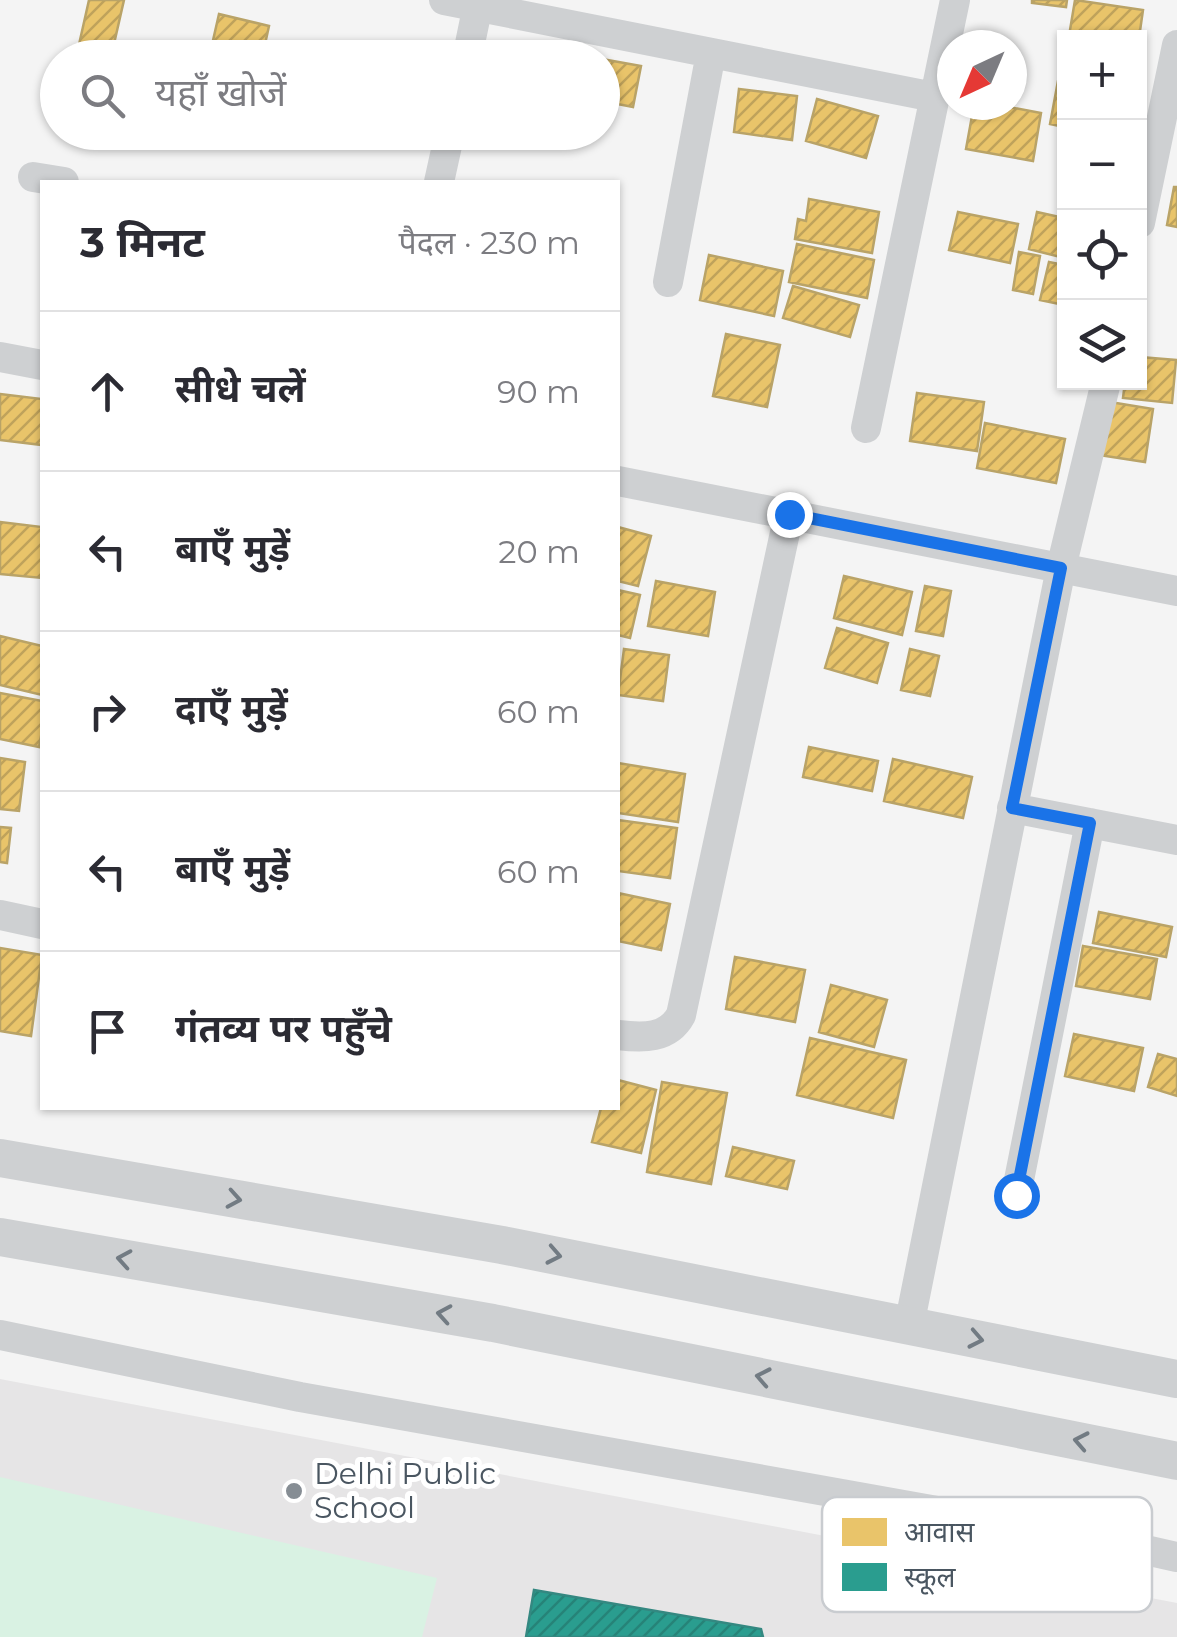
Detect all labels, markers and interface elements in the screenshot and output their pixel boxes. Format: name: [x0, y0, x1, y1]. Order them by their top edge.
north arrow: [937, 30, 1027, 120]
map controls: [1057, 30, 1147, 390]
button: +: [1057, 30, 1147, 120]
search box: [40, 40, 620, 150]
icon: search: [75, 68, 130, 123]
text: यहाँ खोजें: [155, 69, 286, 116]
button: −: [1057, 120, 1147, 210]
button: locate: [1057, 210, 1147, 300]
text: 3 मिनट: [80, 216, 205, 268]
text: पैदल · 230 m: [399, 223, 580, 262]
button: layers: [1057, 300, 1147, 390]
icon: ahead: [80, 364, 135, 419]
text: सीधे चलें: [175, 365, 306, 412]
text: 90 m: [497, 372, 580, 411]
route end: [767, 492, 813, 538]
icon: left: [80, 524, 135, 579]
text: बाएँ मुड़ें: [175, 525, 290, 572]
text: 20 m: [498, 532, 580, 571]
icon: right: [80, 684, 135, 739]
text: दाएँ मुड़ें: [175, 685, 288, 732]
text: 60 m: [497, 692, 580, 731]
icon: left: [80, 844, 135, 899]
text: बाएँ मुड़ें: [175, 845, 290, 892]
text: 60 m: [497, 852, 580, 891]
icon: arrive: [80, 1004, 135, 1059]
text: गंतव्य पर पहुँचे: [175, 1005, 392, 1052]
route start: [994, 1173, 1040, 1219]
one-way arrow: [226, 1188, 242, 1209]
one-way arrow: [545, 1244, 562, 1265]
one-way arrow: [116, 1249, 132, 1270]
one-way arrow: [436, 1304, 452, 1325]
one-way arrow: [967, 1328, 984, 1349]
one-way arrow: [755, 1368, 772, 1389]
one-way arrow: [1073, 1432, 1090, 1453]
place label: Delhi Public School: [314, 1455, 496, 1526]
marker: Delhi Public School: [283, 1480, 305, 1502]
legend: [822, 1497, 1152, 1612]
text: आवास: [904, 1515, 975, 1549]
text: स्कूल: [904, 1560, 956, 1595]

